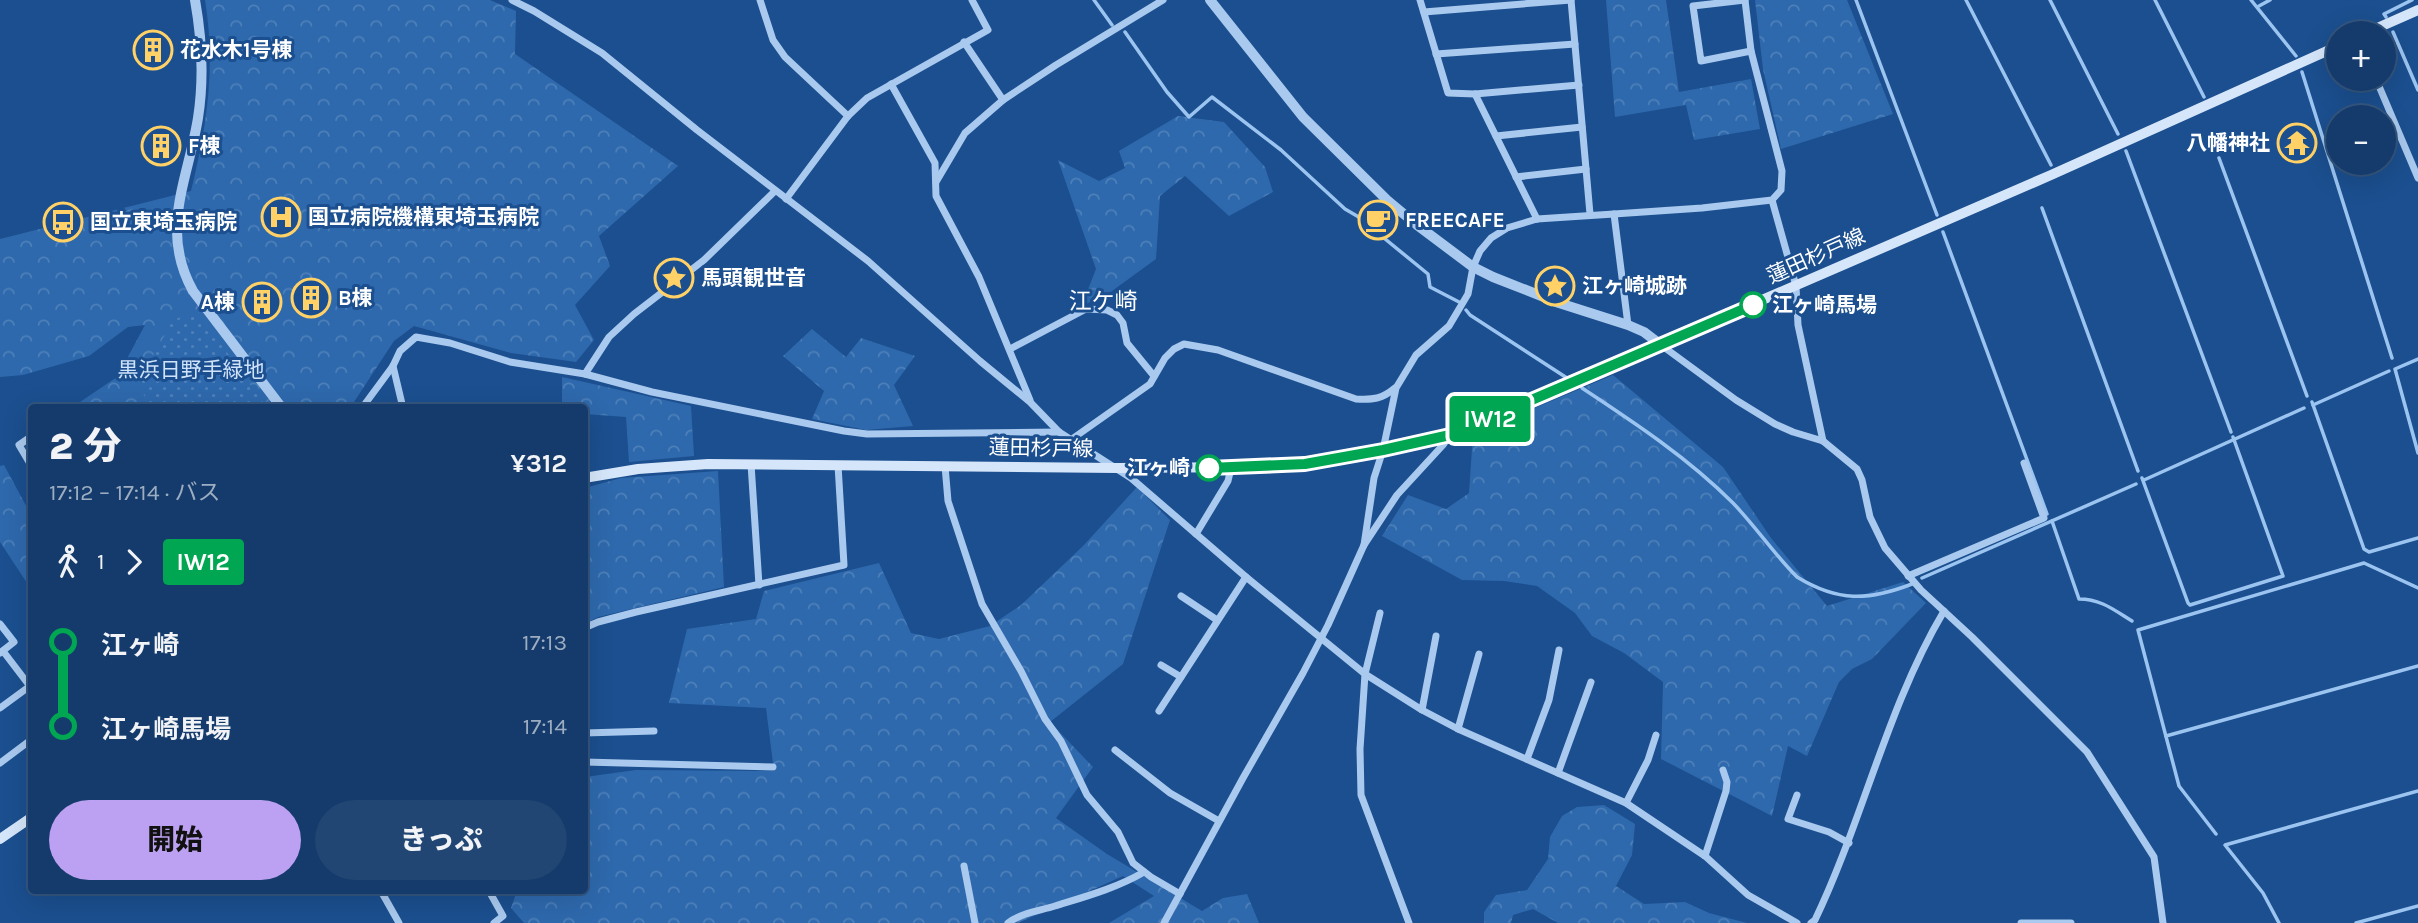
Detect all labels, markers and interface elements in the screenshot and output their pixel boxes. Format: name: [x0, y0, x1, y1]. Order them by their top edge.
map controls: [2326, 21, 2396, 175]
button: +: [2326, 21, 2396, 91]
building icon: 花水木1号棟: [132, 29, 174, 71]
place label: 花水木1号棟: [180, 38, 293, 62]
button: −: [2326, 105, 2396, 175]
temple icon: 八幡神社: [2276, 122, 2318, 164]
building icon: F棟: [140, 125, 182, 167]
place label: 八幡神社: [2186, 131, 2270, 155]
place label: F棟: [188, 134, 220, 158]
hospital icon: 国立病院機構東埼玉病院: [260, 196, 302, 238]
cafe icon: FREECAFE: [1357, 199, 1399, 241]
bus stop icon: 国立東埼玉病院: [42, 201, 84, 243]
place label: 国立病院機構東埼玉病院: [308, 205, 539, 229]
place label: FREECAFE: [1405, 208, 1505, 232]
place label: 国立東埼玉病院: [90, 210, 237, 234]
street label: 蓮田杉戸線: [1763, 224, 1869, 288]
place icon: 馬頭観世音: [653, 257, 695, 299]
place icon: 江ヶ崎城跡: [1534, 265, 1576, 307]
place label: 馬頭観世音: [701, 266, 806, 290]
place label: 江ヶ崎城跡: [1582, 274, 1687, 298]
building icon: B棟: [290, 277, 332, 319]
building icon: A棟: [241, 281, 283, 323]
place label: B棟: [338, 286, 373, 310]
district label: 江ケ崎: [1069, 288, 1138, 315]
place label: A棟: [201, 290, 235, 314]
marker: 江ヶ崎馬場: [1740, 292, 1766, 318]
place label: 江ヶ崎馬場: [1772, 293, 1877, 317]
park label: 黒浜日野手緑地: [118, 358, 265, 382]
line badge: IW12: [1441, 396, 1539, 442]
text: IW12: [1463, 405, 1517, 433]
text: 2 分: [49, 424, 121, 469]
street label: 蓮田杉戸線: [988, 435, 1094, 461]
text: ¥312: [511, 448, 567, 479]
marker: 江ヶ崎: [1196, 455, 1222, 481]
place label: 江ヶ崎: [1127, 456, 1190, 480]
text: 17:12 – 17:14 · バス: [49, 479, 221, 506]
icon: walk: [49, 543, 87, 581]
icon: forward: [115, 543, 153, 581]
text: 1: [97, 548, 105, 575]
text: IW12: [177, 548, 230, 576]
text: 17:13: [522, 629, 567, 656]
text: 江ヶ崎: [101, 630, 179, 661]
text: 17:14: [523, 713, 567, 740]
text: 江ヶ崎馬場: [101, 714, 231, 745]
button: 開始: [49, 800, 301, 880]
button: きっぷ: [315, 800, 567, 880]

